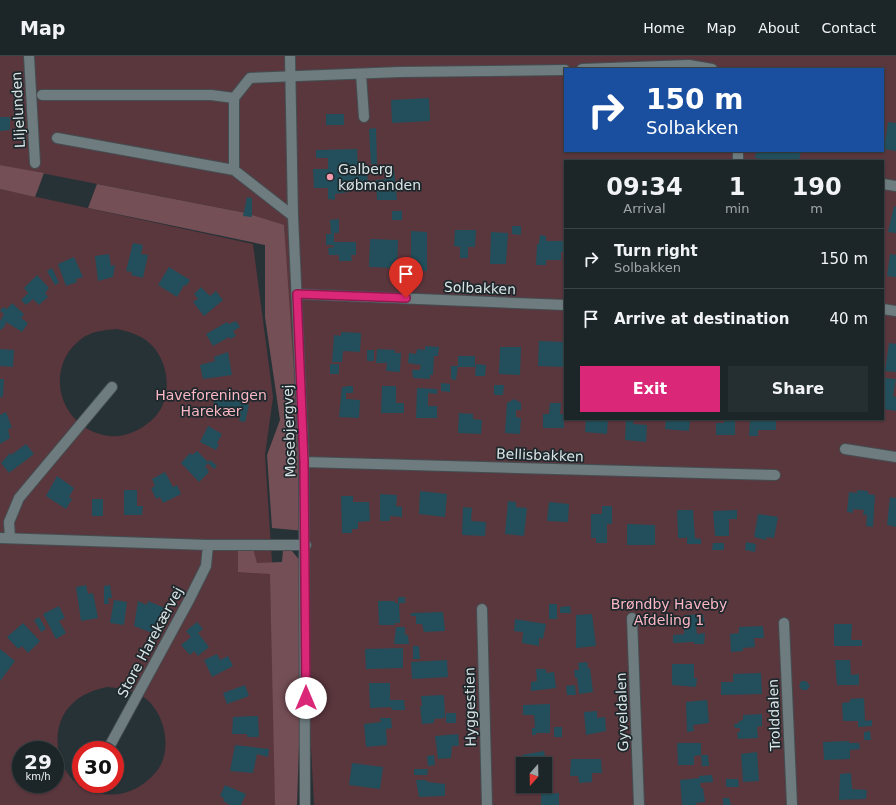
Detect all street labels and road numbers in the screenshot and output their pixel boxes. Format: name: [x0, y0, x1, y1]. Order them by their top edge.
street label: Liljelunden: [8, 72, 28, 148]
street label: Solbakken: [444, 279, 516, 297]
street label: Mosebjergvej: [279, 384, 299, 478]
street label: Bellisbakken: [496, 445, 584, 465]
street label: Store Harekærvej: [114, 584, 186, 700]
street label: Hyggestien: [461, 667, 479, 747]
street label: Gyveldalen: [613, 672, 631, 752]
street label: Trolddalen: [765, 679, 783, 752]

